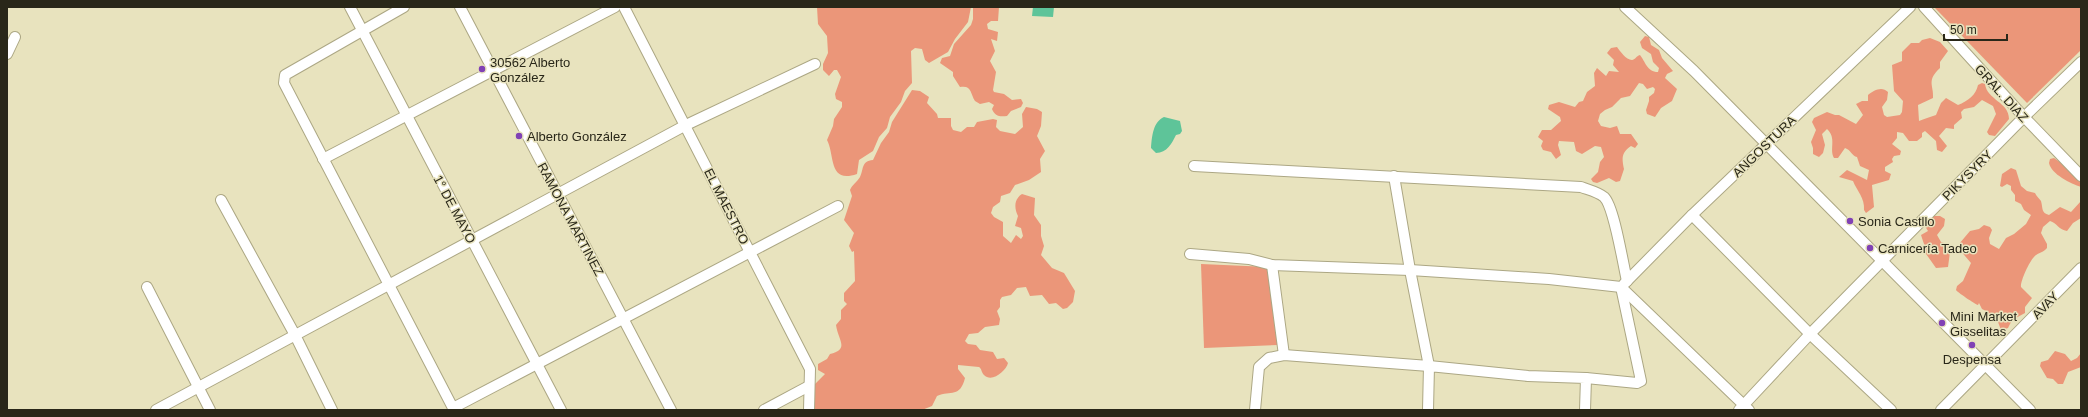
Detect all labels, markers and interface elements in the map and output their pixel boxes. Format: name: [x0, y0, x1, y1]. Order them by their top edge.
scale bar: [1944, 16, 2007, 42]
text: 50 m: [1950, 23, 1977, 37]
place label: 30562 Alberto González: [490, 55, 570, 85]
street label: GRAL. DIAZ: [1972, 61, 2031, 125]
marker: 30562 Alberto González: [477, 64, 487, 74]
street label: ANGOSTURA: [1730, 112, 1799, 180]
place label: Alberto González: [527, 129, 627, 144]
marker: Alberto González: [514, 131, 524, 141]
street label: PIKYSYRY: [1939, 147, 1996, 204]
street label: RAMONA MARTINEZ: [534, 160, 607, 278]
street label: EL MAESTRO: [701, 166, 752, 247]
street label: 1° DE MAYO: [430, 173, 479, 246]
place label: Sonia Castllo: [1858, 214, 1935, 229]
marker: Sonia Castllo: [1845, 216, 1855, 226]
place label: Carnicería Tadeo: [1878, 241, 1977, 256]
marker: Carnicería Tadeo: [1865, 243, 1875, 253]
street label: AVAY: [2029, 288, 2062, 322]
place label: Mini Market Gisselitas: [1950, 309, 2018, 339]
marker: Mini Market Gisselitas: [1937, 318, 1947, 328]
marker: Despensa: [1967, 340, 1977, 350]
place label: Despensa: [1943, 352, 2002, 367]

